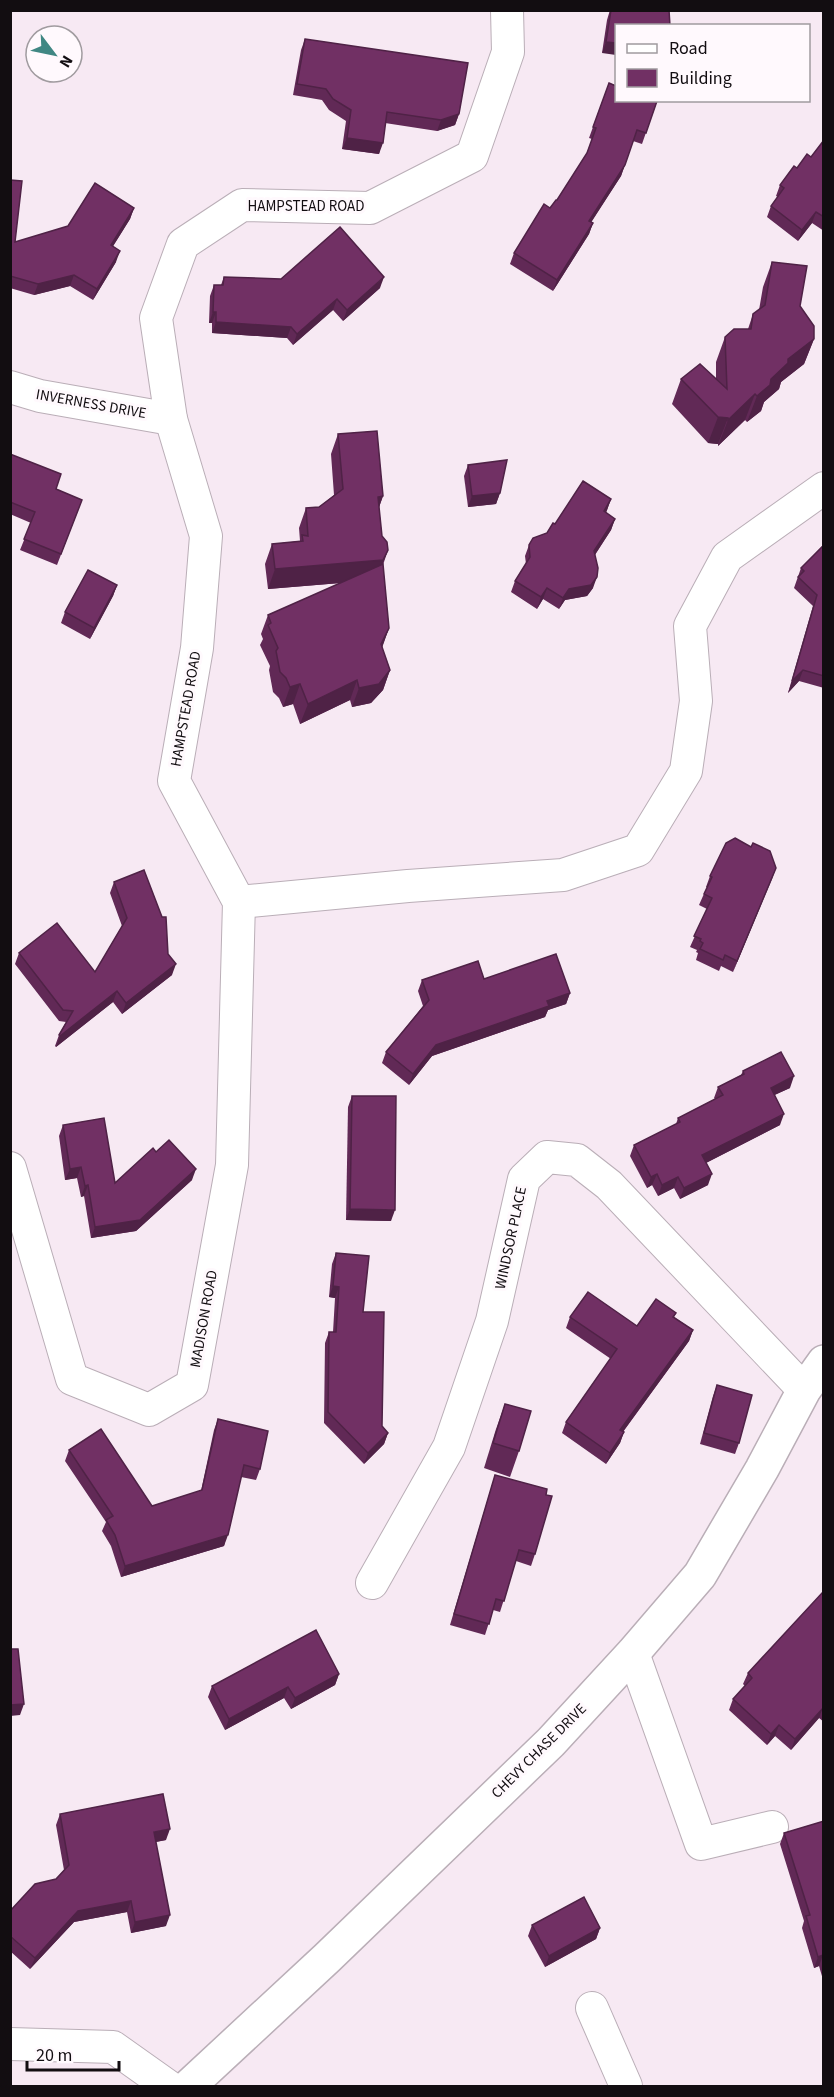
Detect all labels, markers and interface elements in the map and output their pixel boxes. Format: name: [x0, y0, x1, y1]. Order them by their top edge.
north arrow: [24, 24, 84, 84]
legend: [615, 24, 810, 102]
text: Road: [669, 36, 708, 61]
text: N: [54, 51, 78, 72]
text: Building: [669, 66, 732, 91]
street label: HAMPSTEAD ROAD: [248, 196, 364, 217]
street label: INVERNESS DRIVE: [34, 384, 148, 424]
street label: HAMPSTEAD ROAD: [166, 650, 206, 768]
street label: WINDSOR PLACE: [490, 1185, 532, 1291]
street label: MADISON ROAD: [185, 1269, 223, 1369]
street label: CHEVY CHASE DRIVE: [487, 1699, 591, 1803]
scale bar: [27, 2034, 118, 2072]
text: 20 m: [36, 2043, 72, 2068]

